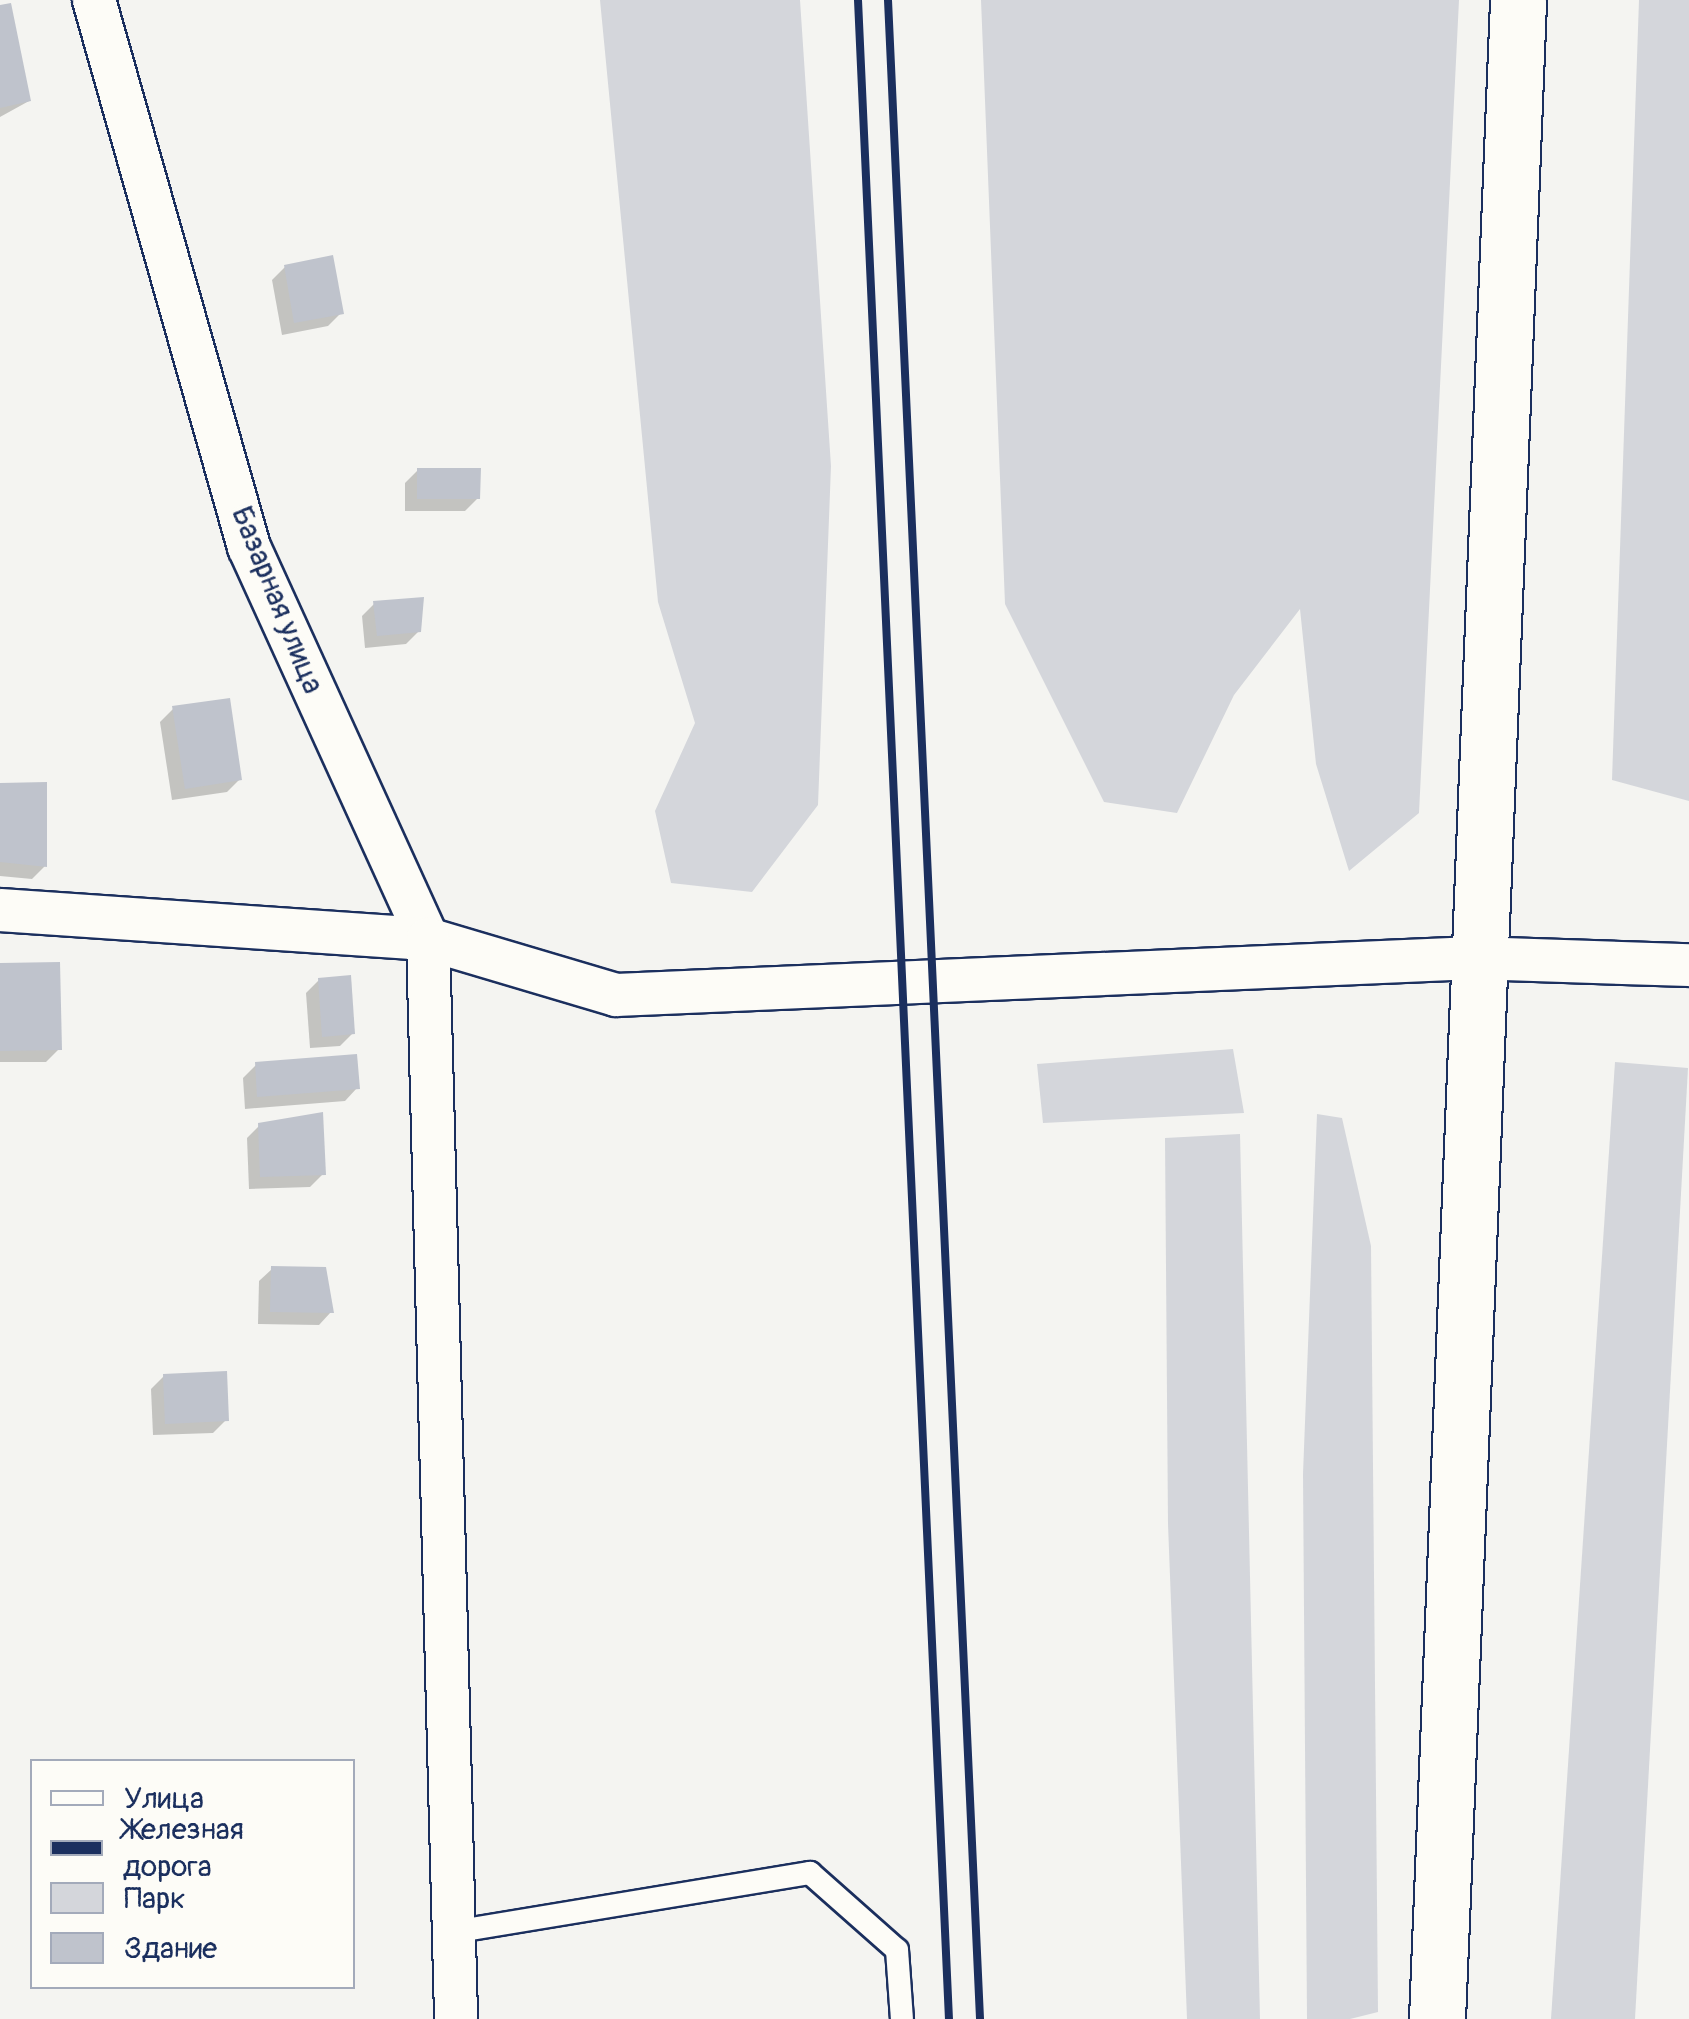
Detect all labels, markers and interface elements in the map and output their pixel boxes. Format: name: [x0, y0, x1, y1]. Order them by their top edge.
street label: Базарная улица: [223, 501, 331, 699]
legend: [30, 1759, 355, 1989]
text: Улица: [124, 1780, 204, 1817]
text: Железная дорога: [123, 1811, 244, 1885]
text: Парк: [124, 1880, 186, 1917]
text: Здание: [124, 1930, 217, 1967]

